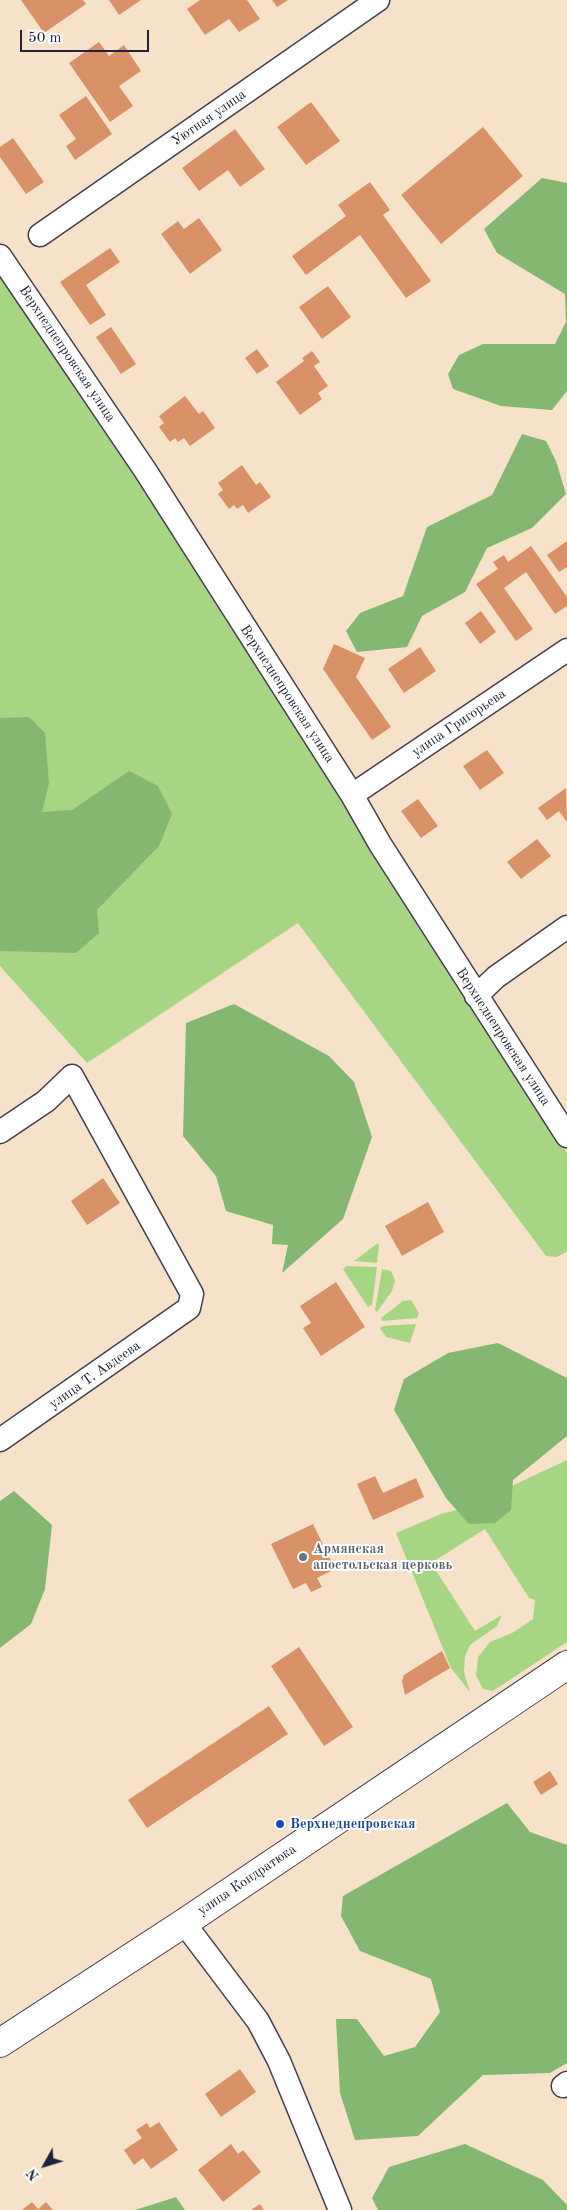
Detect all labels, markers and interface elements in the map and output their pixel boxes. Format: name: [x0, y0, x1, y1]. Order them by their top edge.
scale bar: [22, 20, 151, 52]
text: 50 m: [28, 31, 62, 46]
street label: Уютная улица: [169, 86, 249, 150]
street label: Верхнеднепровская улица: [15, 283, 119, 425]
street label: Верхнеднепровская улица: [236, 622, 338, 766]
street label: улица Григорьева: [409, 685, 509, 761]
street label: Верхнеднепровская улица: [452, 965, 554, 1109]
street label: улица Т. Авдеева: [46, 1337, 144, 1413]
place label: Армянская апостольская церковь: [313, 1541, 452, 1574]
marker: Армянская апостольская церковь: [297, 1551, 309, 1563]
place label: Верхнеднепровская: [290, 1816, 415, 1832]
marker: Верхнеднепровская: [274, 1818, 286, 1830]
street label: улица Кондратюка: [194, 1841, 300, 1919]
north arrow: [20, 2140, 70, 2190]
text: N: [25, 2166, 42, 2183]

